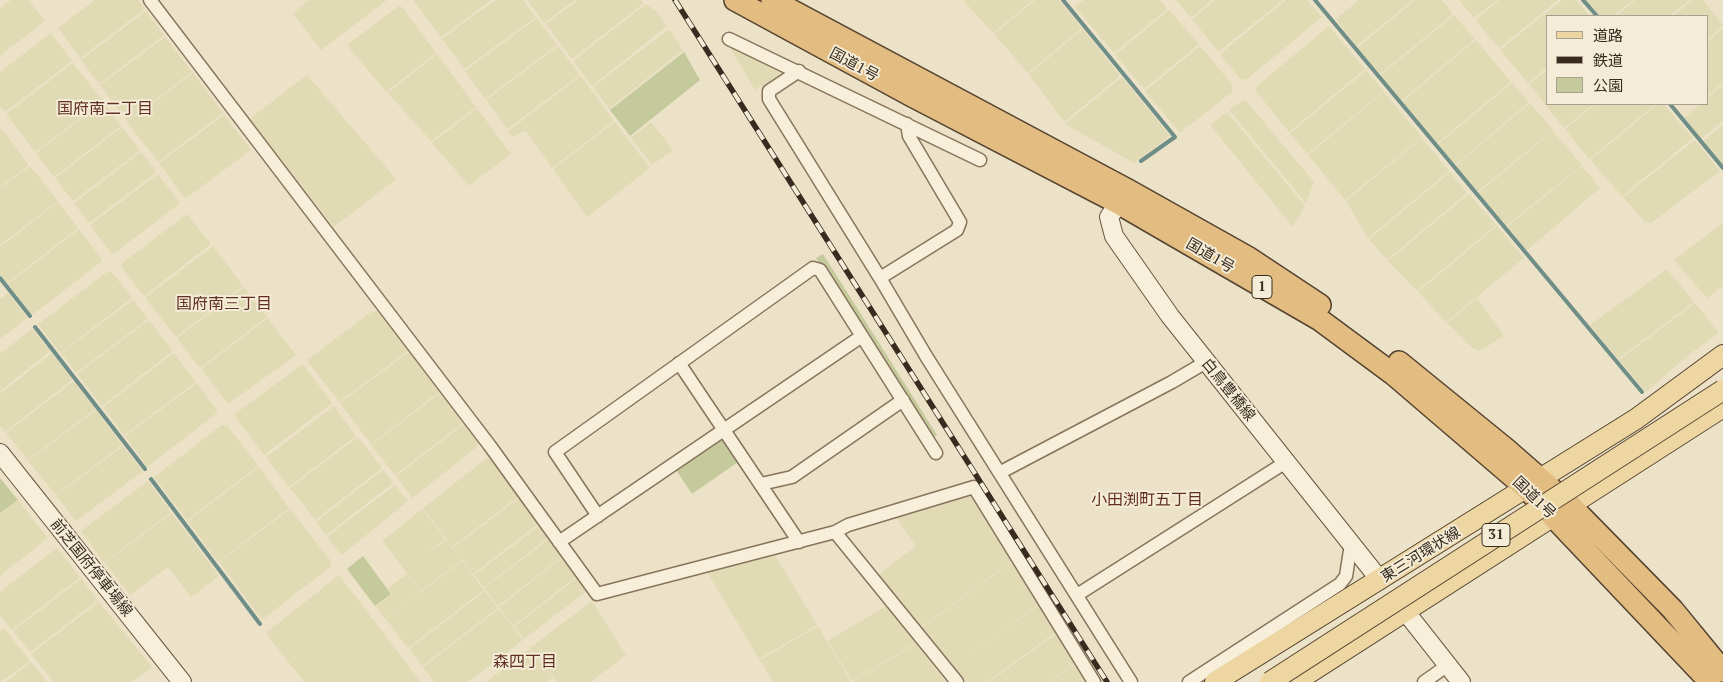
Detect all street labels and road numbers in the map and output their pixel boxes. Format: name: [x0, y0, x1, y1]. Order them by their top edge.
street label: 国道1号: [826, 45, 882, 85]
street label: 国道1号: [1183, 235, 1237, 277]
road number: 1: [1252, 276, 1272, 298]
street label: 白鳥豊橋線: [1197, 355, 1259, 425]
street label: 国道1号: [1509, 473, 1559, 523]
street label: 前芝国府停車場線: [46, 516, 136, 620]
street label: 東三河環状線: [1378, 524, 1464, 586]
road number: 31: [1482, 524, 1510, 546]

